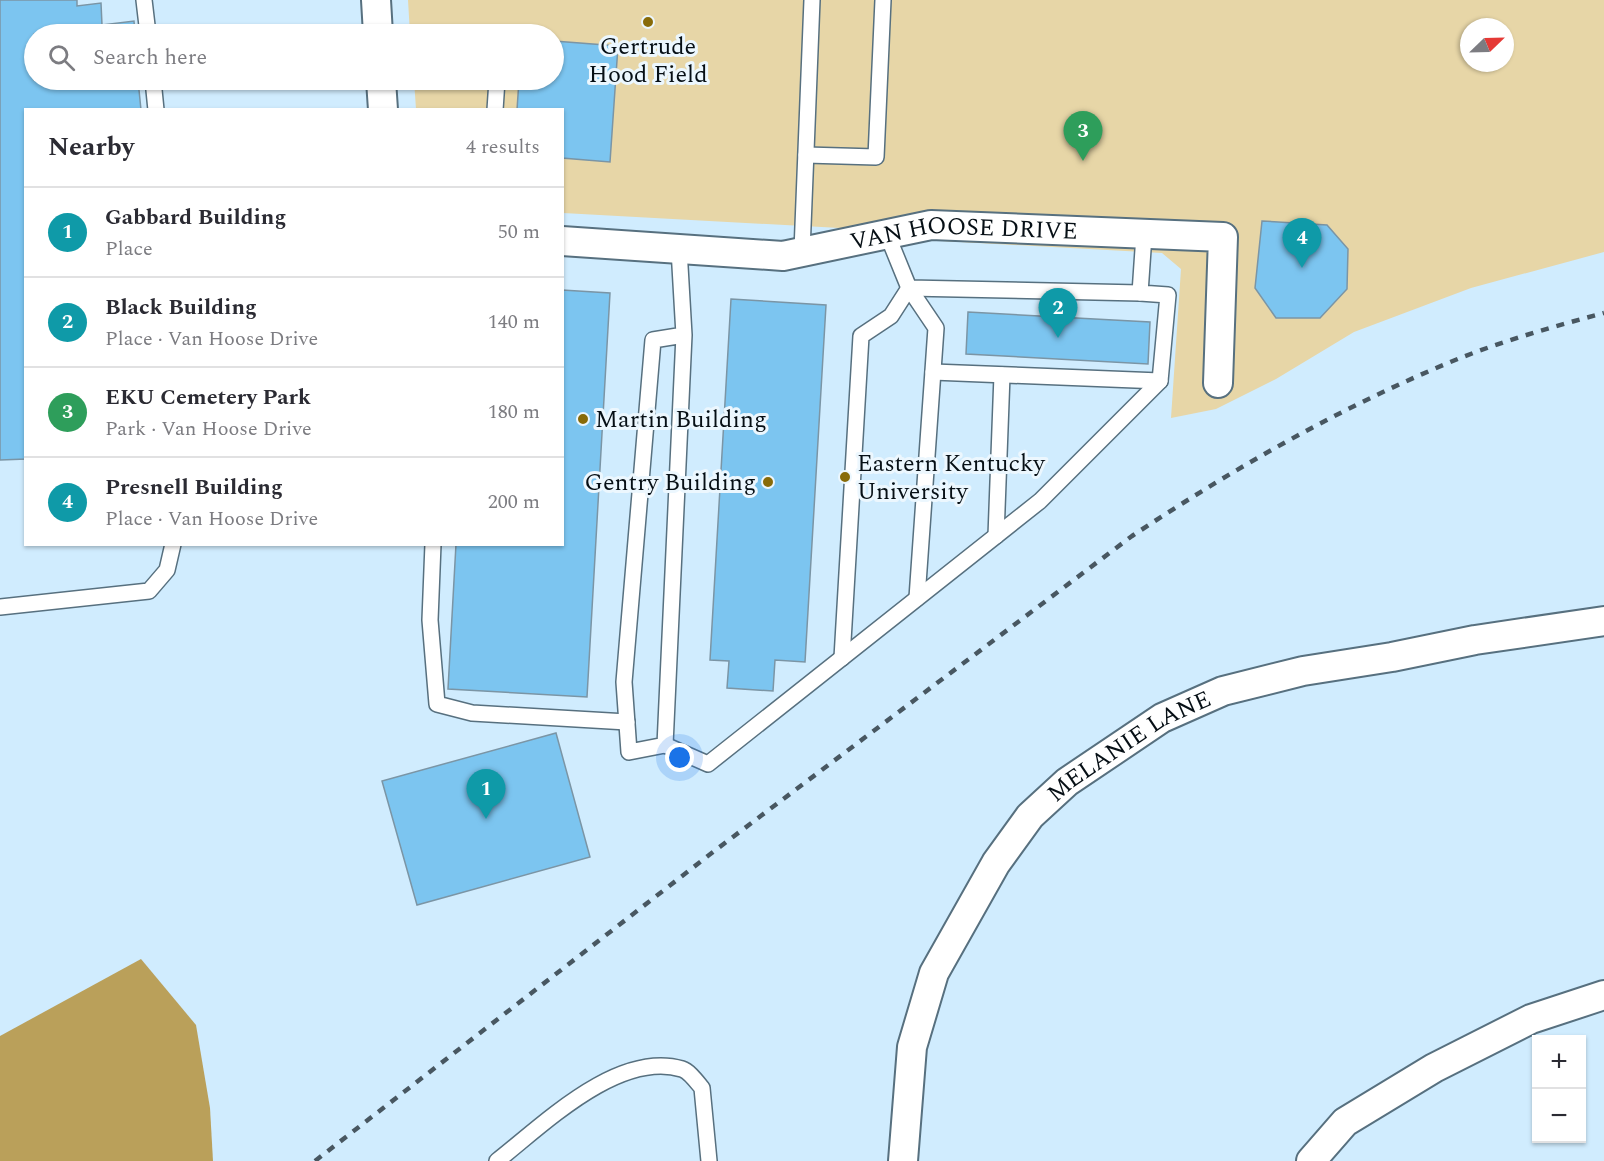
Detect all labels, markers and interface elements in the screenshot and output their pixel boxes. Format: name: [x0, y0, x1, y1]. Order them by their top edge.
marker: Gertrude Hood Field: [641, 15, 655, 29]
north arrow: [1460, 18, 1514, 72]
search box: [24, 24, 564, 90]
place label: Gertrude Hood Field: [588, 29, 708, 93]
icon: search: [45, 41, 78, 74]
text: Search here: [93, 41, 207, 74]
pin: 3: [1064, 112, 1102, 161]
text: Nearby: [48, 127, 134, 167]
text: 4 results: [466, 132, 540, 162]
text: Gabbard Building: [105, 201, 286, 234]
street label: VAN HOOSE DRIVE: [847, 208, 1078, 260]
text: 1: [62, 217, 73, 247]
text: 50 m: [498, 217, 540, 247]
pin: 4: [1282, 218, 1322, 268]
text: Place: [105, 234, 153, 264]
pin: 2: [1038, 288, 1078, 338]
text: Black Building: [105, 291, 257, 324]
text: 2: [62, 307, 73, 337]
text: 140 m: [488, 307, 540, 337]
text: Place · Van Hoose Drive: [105, 324, 318, 354]
text: EKU Cemetery Park: [105, 381, 311, 414]
text: 3: [62, 397, 73, 427]
text: 180 m: [488, 397, 540, 427]
place label: Martin Building: [595, 402, 767, 438]
marker: Martin Building: [576, 412, 590, 426]
text: Park · Van Hoose Drive: [105, 414, 312, 444]
place label: Eastern Kentucky University: [857, 446, 1046, 510]
place label: Gentry Building: [584, 465, 756, 501]
marker: Eastern Kentucky University: [838, 470, 852, 484]
text: Presnell Building: [105, 471, 283, 504]
marker: Gentry Building: [761, 475, 775, 489]
text: 4: [62, 487, 73, 517]
text: 200 m: [488, 487, 540, 517]
text: Place · Van Hoose Drive: [105, 504, 318, 534]
street label: MELANIE LANE: [1039, 682, 1217, 811]
your location: [665, 743, 694, 772]
pin: 1: [466, 770, 506, 819]
map controls: [1532, 1035, 1586, 1143]
button: +: [1532, 1035, 1586, 1089]
button: −: [1532, 1089, 1586, 1143]

